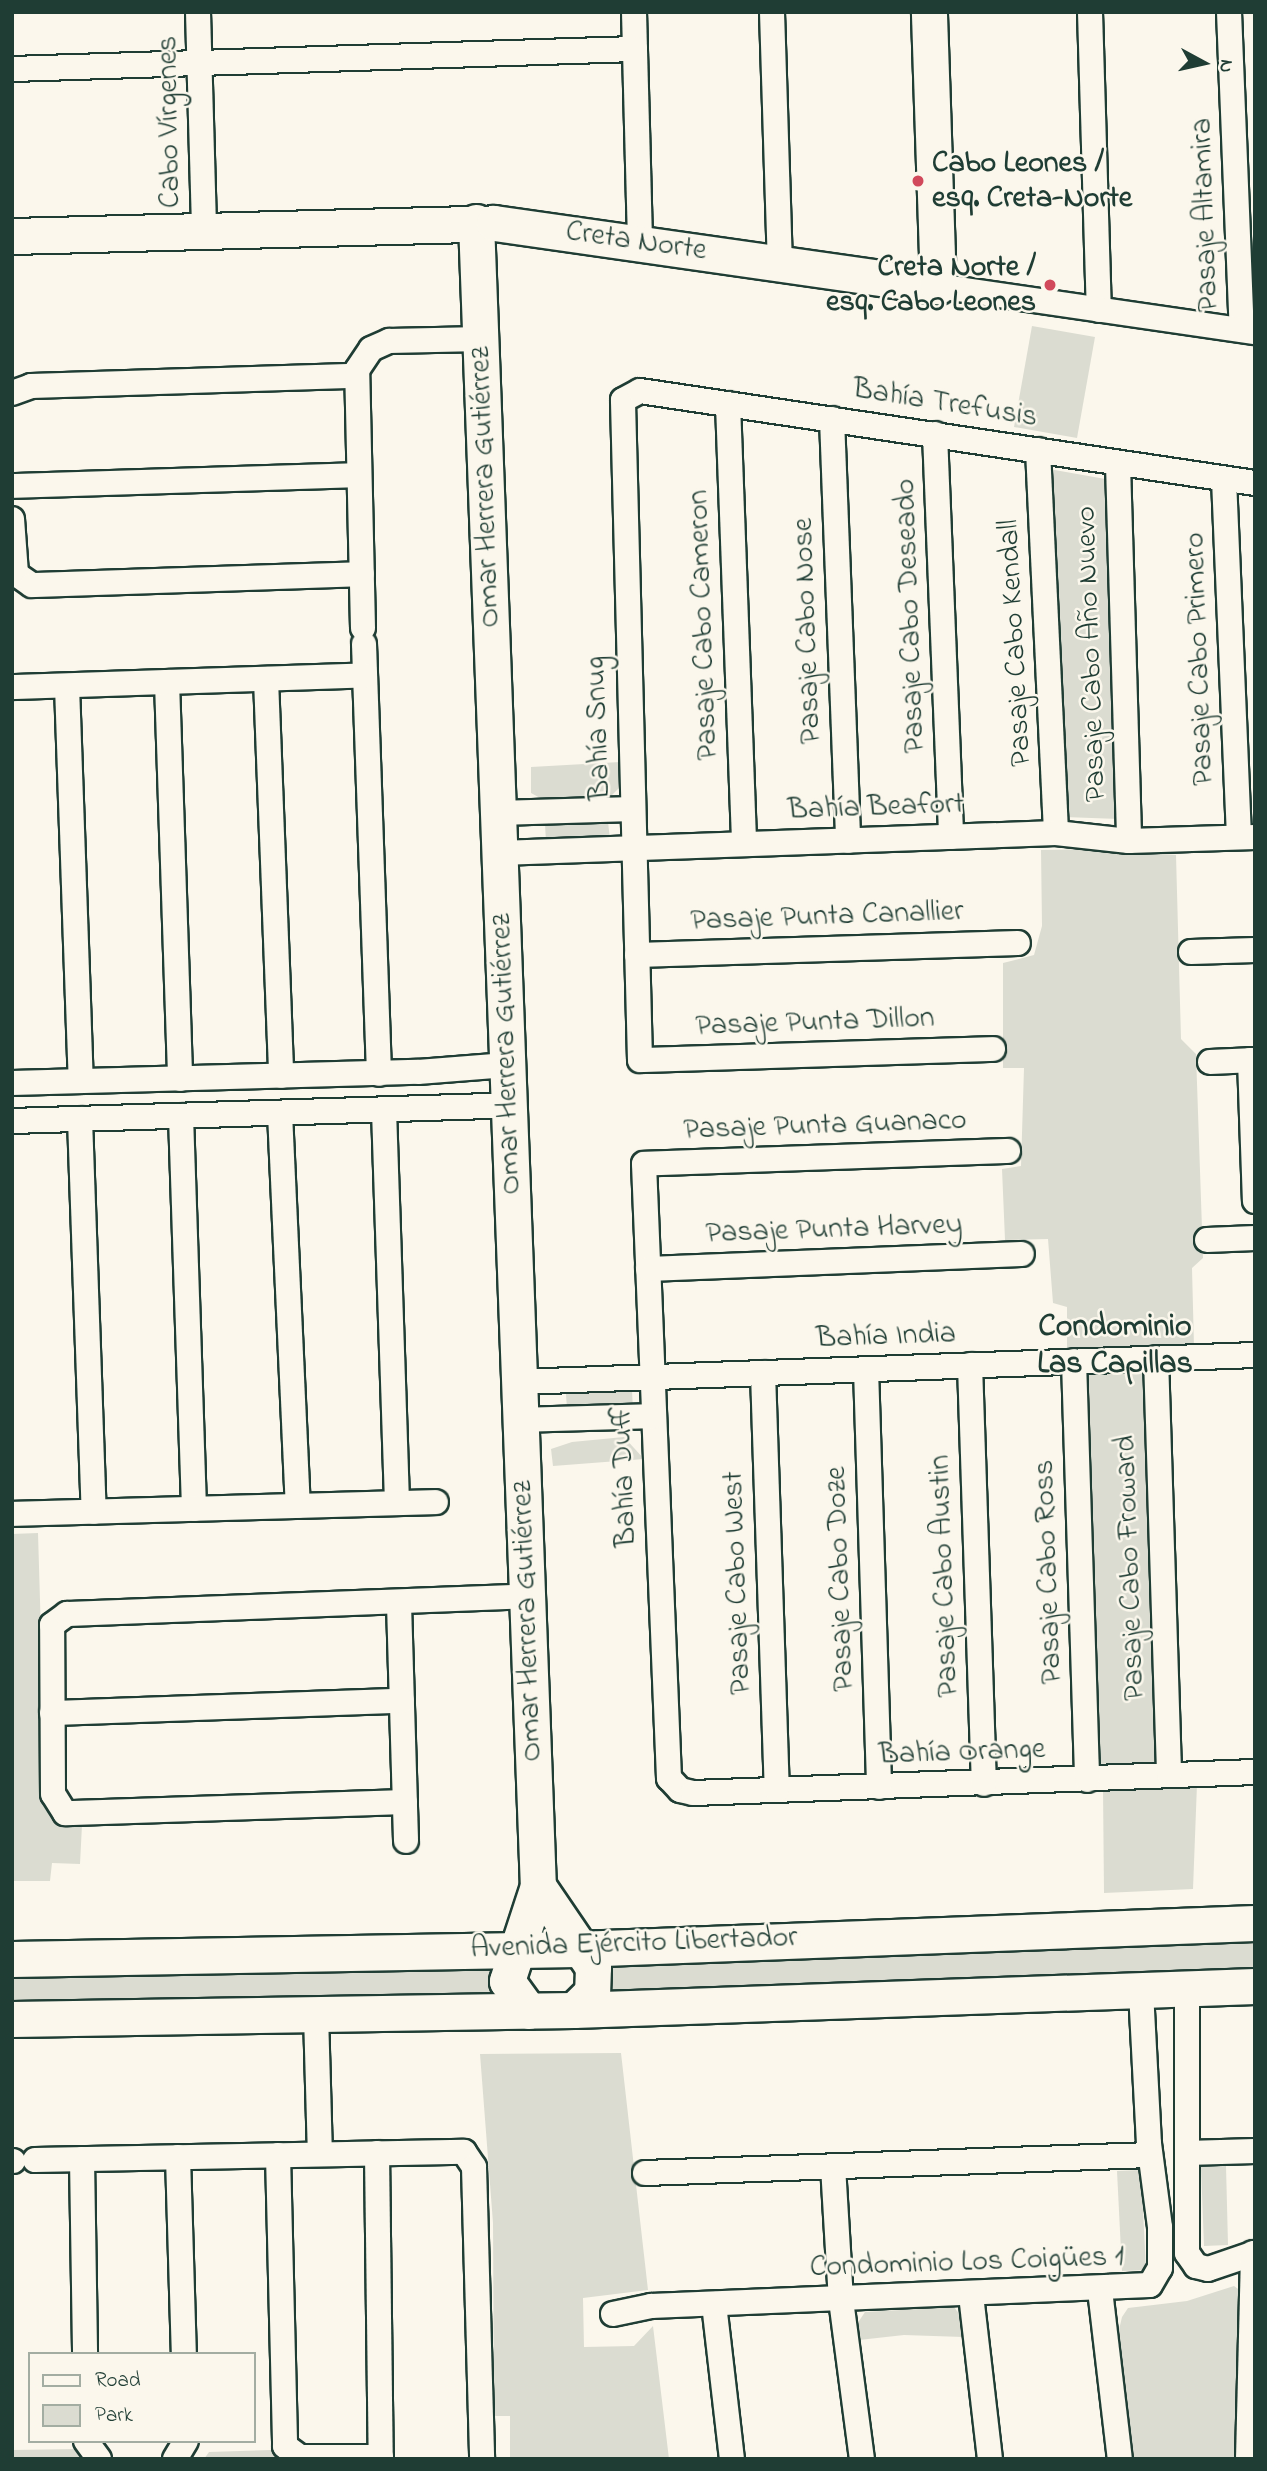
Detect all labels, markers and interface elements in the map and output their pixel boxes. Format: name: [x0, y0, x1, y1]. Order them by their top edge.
north arrow: [1169, 28, 1239, 98]
street label: Cabo Vírgenes: [150, 36, 190, 208]
text: N: [1211, 58, 1240, 74]
street label: Pasaje Altamira: [1185, 117, 1227, 313]
place label: Cabo Leones / esq. Creta-Norte: [932, 146, 1132, 216]
marker: Cabo Leones / esq. Creta-Norte: [910, 173, 926, 189]
street label: Creta Norte: [563, 214, 709, 270]
place label: Creta Norte / esq. Cabo Leones: [826, 250, 1036, 320]
marker: Creta Norte / esq. Cabo Leones: [1042, 277, 1058, 293]
street label: Omar Herrera Gutiérrez: [463, 346, 509, 628]
street label: Bahía Trefusis: [850, 372, 1040, 436]
street label: Pasaje Cabo Deseado: [888, 478, 934, 754]
street label: Pasaje Cabo Cameron: [681, 489, 727, 761]
street label: Pasaje Cabo Año Nuevo: [1069, 505, 1115, 803]
street label: Pasaje Cabo Nose: [786, 517, 830, 745]
street label: Pasaje Cabo Kendall: [992, 518, 1040, 768]
street label: Pasaje Cabo Primero: [1178, 532, 1222, 786]
street label: Bahía Snug: [578, 655, 620, 801]
street label: Bahía Beafort: [787, 787, 965, 829]
street label: Pasaje Punta Canallier: [690, 894, 964, 940]
street label: Omar Herrera Gutiérrez: [484, 913, 530, 1195]
street label: Pasaje Punta Dillon: [695, 1001, 935, 1045]
street label: Pasaje Punta Guanaco: [683, 1103, 967, 1149]
street label: Pasaje Punta Harvey: [705, 1208, 963, 1252]
district label: Condominio Las Capillas: [1037, 1310, 1193, 1385]
street label: Bahía India: [815, 1317, 957, 1357]
street label: Bahía Duff: [605, 1406, 645, 1548]
street label: Pasaje Cabo Froward: [1108, 1435, 1154, 1701]
street label: Pasaje Cabo Austin: [923, 1454, 967, 1698]
street label: Pasaje Cabo Ross: [1027, 1459, 1071, 1685]
street label: Pasaje Cabo Doze: [819, 1466, 863, 1692]
street label: Pasaje Cabo West: [716, 1471, 760, 1695]
street label: Omar Herrera Gutiérrez: [505, 1480, 551, 1762]
street label: Bahía Orange: [878, 1732, 1046, 1774]
street label: Avenida Ejército Libertador: [470, 1920, 798, 1968]
street label: Condominio Los Coigües 1: [809, 2240, 1125, 2286]
legend: [28, 2352, 256, 2443]
text: Road: [95, 2366, 141, 2396]
text: Park: [95, 2401, 133, 2431]

